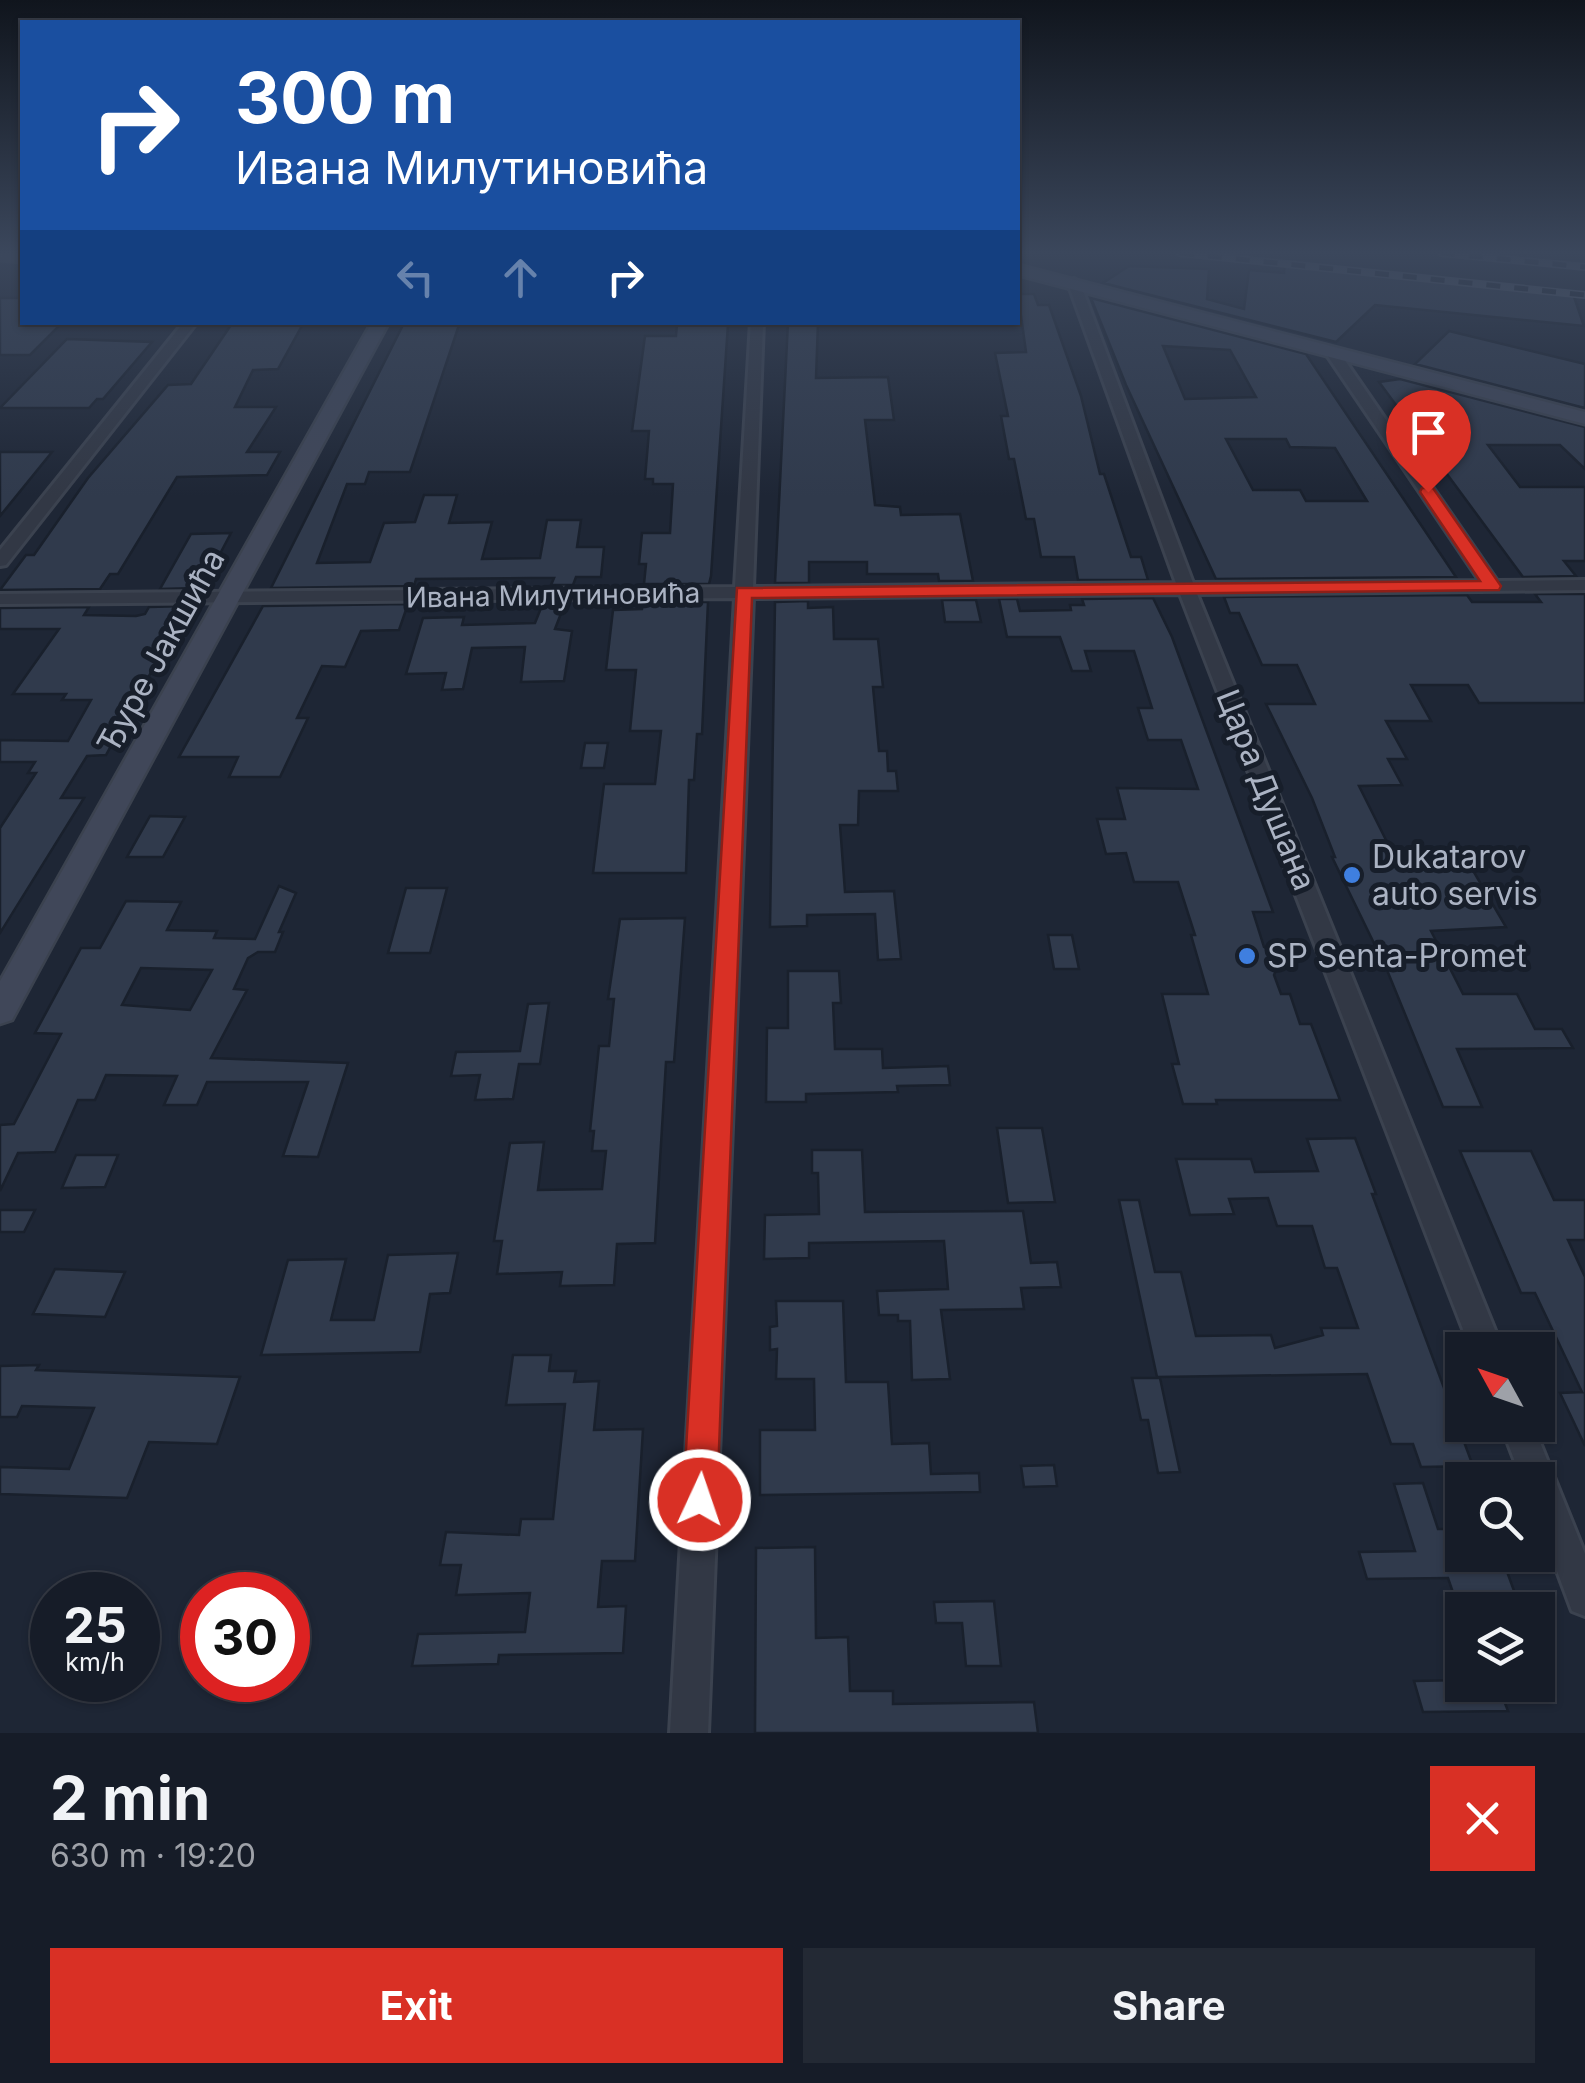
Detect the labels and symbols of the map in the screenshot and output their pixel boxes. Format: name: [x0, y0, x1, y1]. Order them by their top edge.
pin: [1386, 390, 1471, 493]
street label: Ђуре Јакшића: [88, 542, 233, 760]
street label: Ивана Милутиновића: [405, 575, 701, 615]
street label: Цара Душана: [1208, 684, 1324, 896]
place label: Dukatarov auto servis: [1372, 837, 1538, 913]
marker: Dukatarov auto servis: [1341, 864, 1363, 886]
place label: SP Senta-Promet: [1267, 936, 1527, 975]
marker: SP Senta-Promet: [1236, 945, 1258, 967]
north arrow: [1445, 1332, 1555, 1442]
position arrow: [648, 1448, 752, 1552]
speed limit sign: 30: [180, 1572, 310, 1702]

